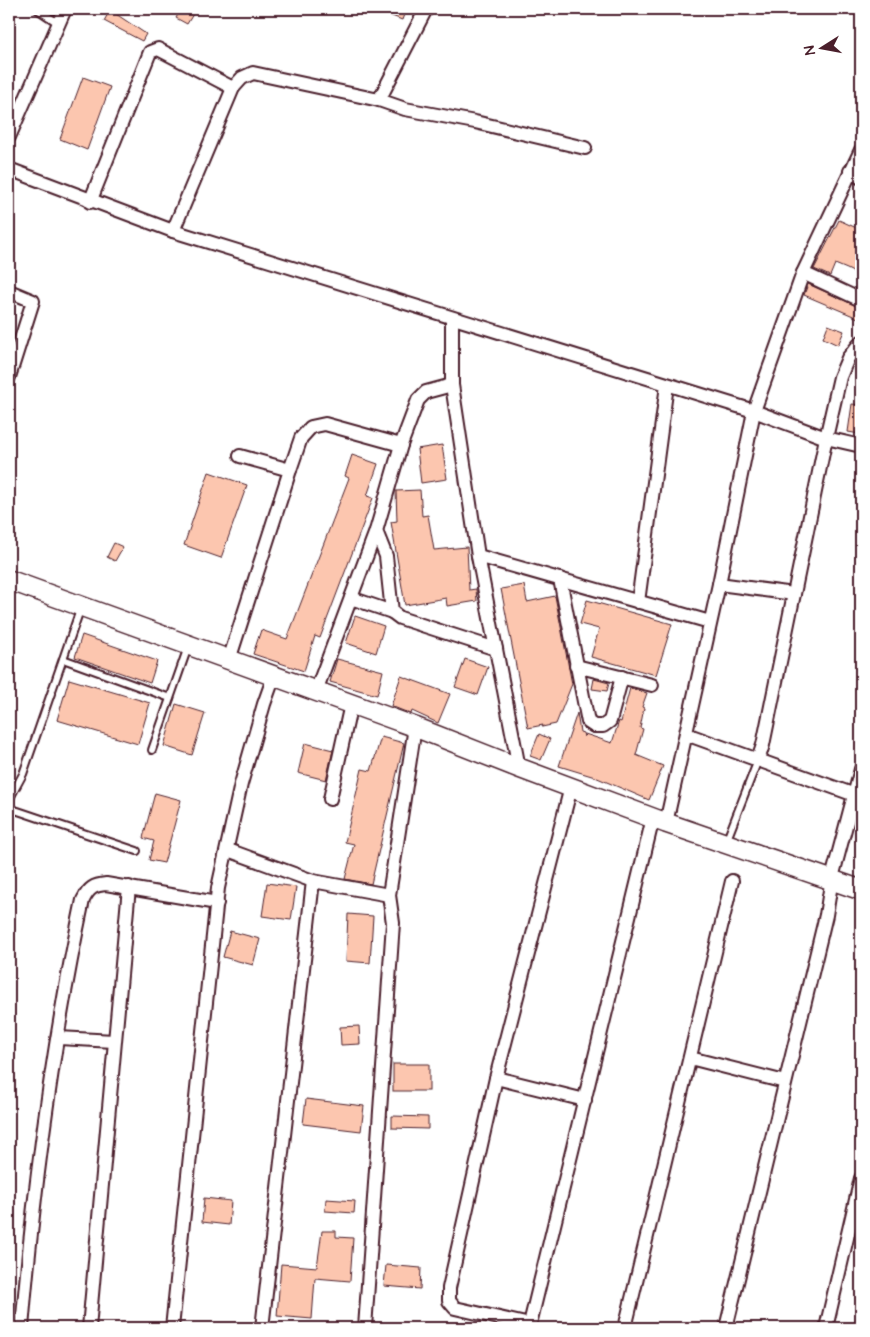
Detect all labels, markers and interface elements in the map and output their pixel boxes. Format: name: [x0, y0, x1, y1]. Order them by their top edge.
north arrow: [798, 22, 848, 72]
text: N: [800, 44, 821, 57]

